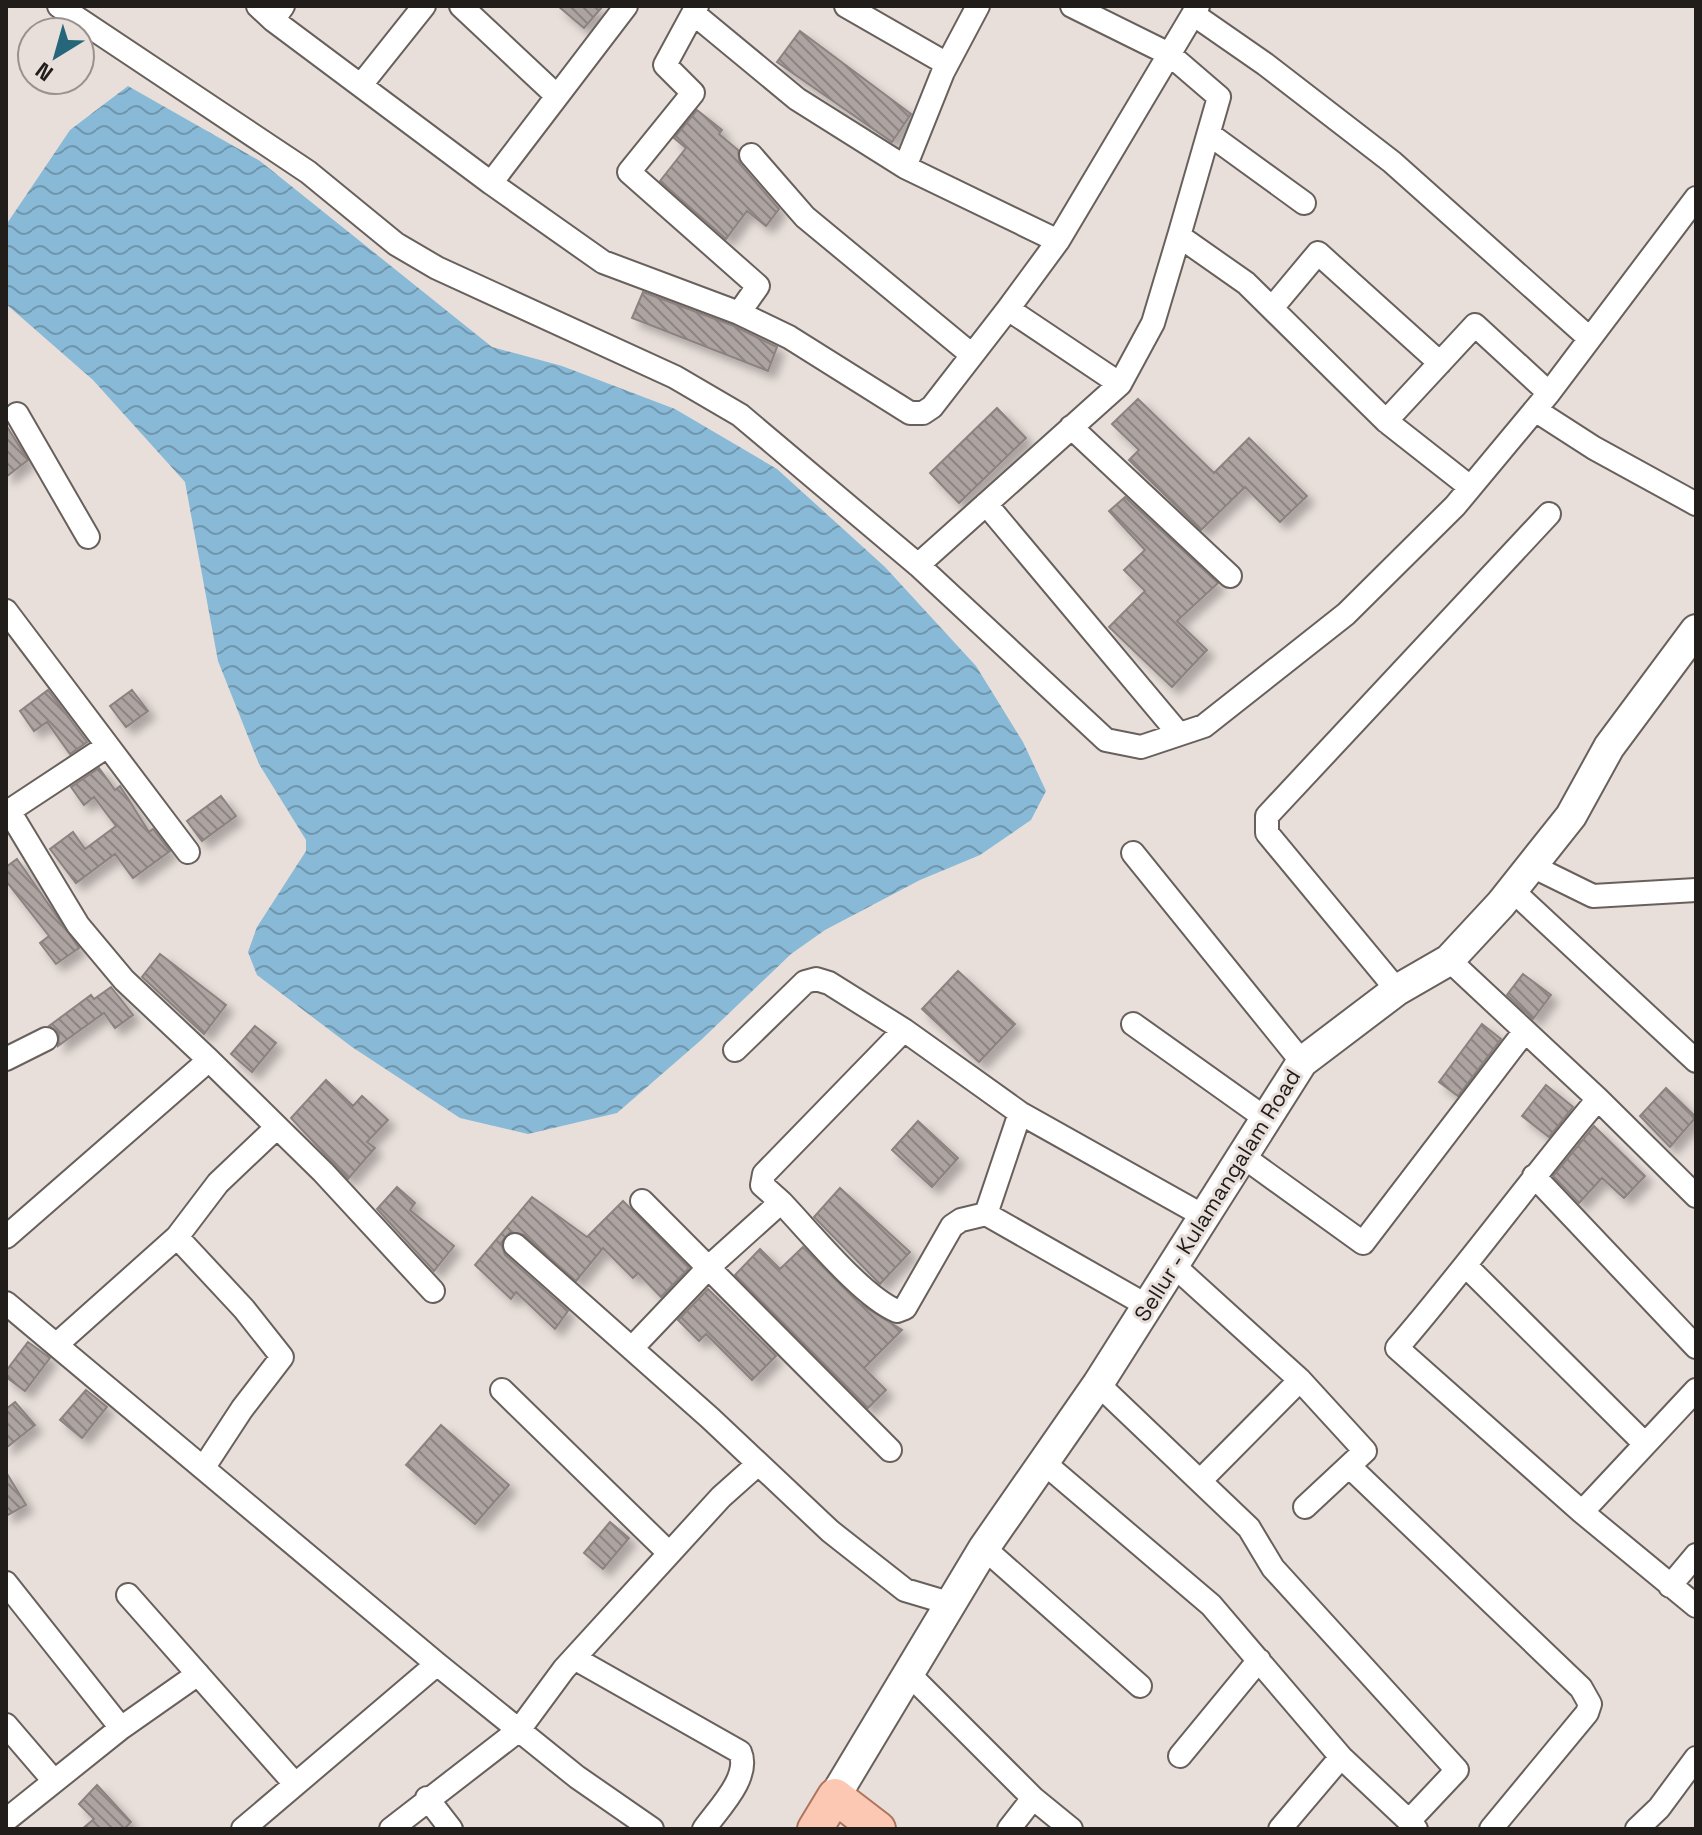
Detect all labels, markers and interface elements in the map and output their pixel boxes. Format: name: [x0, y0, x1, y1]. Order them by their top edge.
north arrow: [16, 16, 96, 96]
text: N: [30, 56, 58, 88]
street label: Sellur - Kulamangalam Road: [1128, 1064, 1306, 1326]

